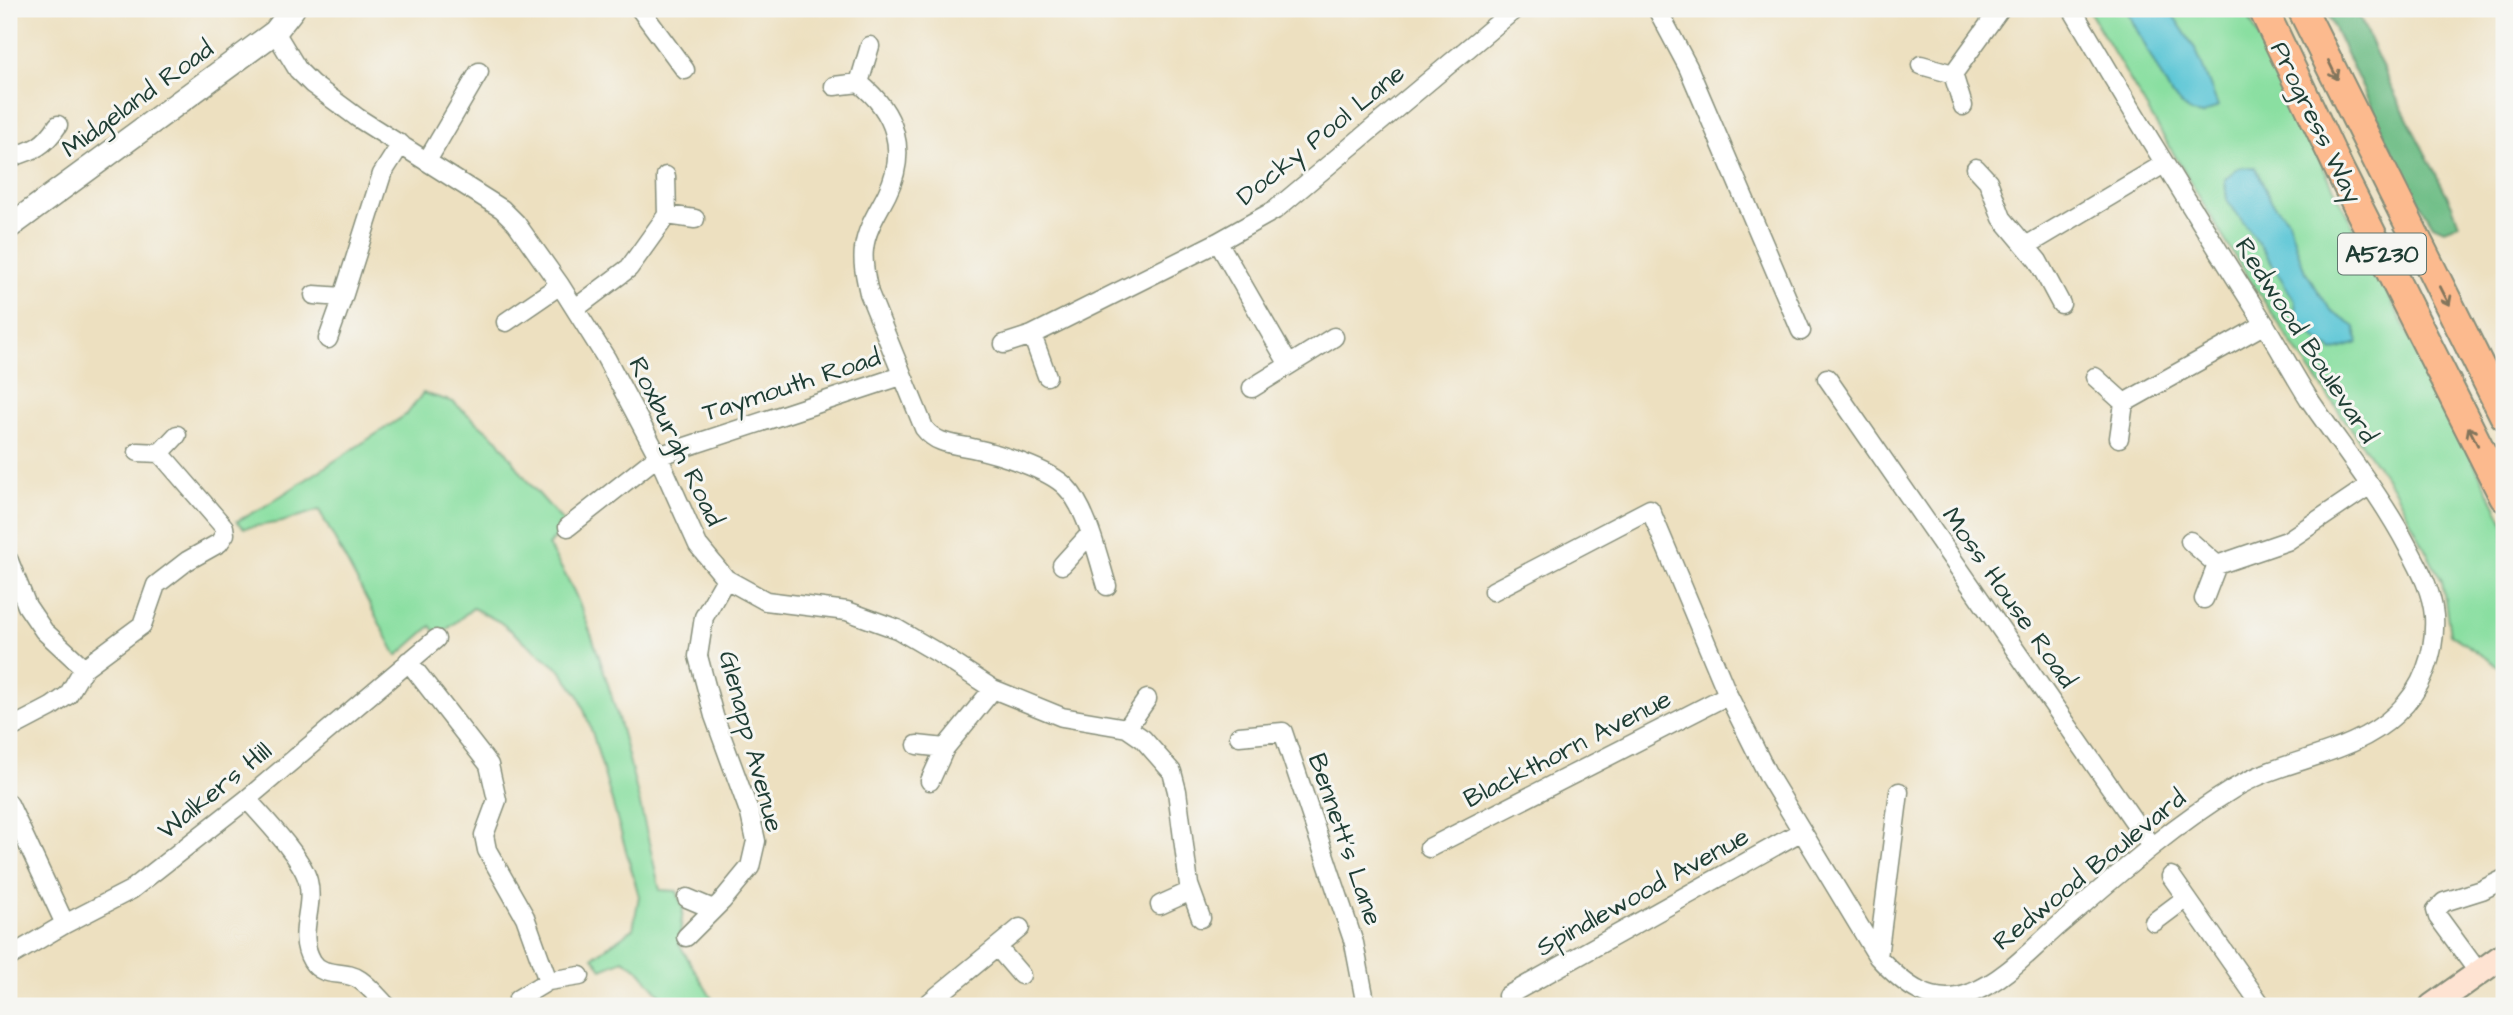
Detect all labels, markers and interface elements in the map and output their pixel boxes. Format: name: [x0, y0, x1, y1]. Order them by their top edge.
street label: Midgeland Road: [54, 31, 222, 168]
street label: Progress Way: [2260, 36, 2371, 210]
street label: Docky Pool Lane: [1229, 56, 1414, 216]
one-way arrow: [2326, 59, 2340, 80]
street label: Redwood Boulevard: [2226, 231, 2386, 450]
road number: A5230: [2338, 233, 2426, 274]
one-way arrow: [2438, 285, 2452, 306]
street label: Taymouth Road: [698, 339, 886, 433]
street label: Roxburgh Road: [618, 351, 733, 533]
one-way arrow: [2466, 426, 2480, 447]
street label: Moss House Road: [1933, 500, 2085, 695]
street label: Glenapp Avenue: [710, 647, 793, 836]
street label: Blackthorn Avenue: [1457, 681, 1677, 817]
street label: Walkers Hill: [150, 734, 279, 848]
street label: Bennett's Lane: [1299, 749, 1391, 930]
street label: Redwood Boulevard: [1986, 781, 2194, 959]
street label: Spindlewood Avenue: [1530, 818, 1755, 965]

